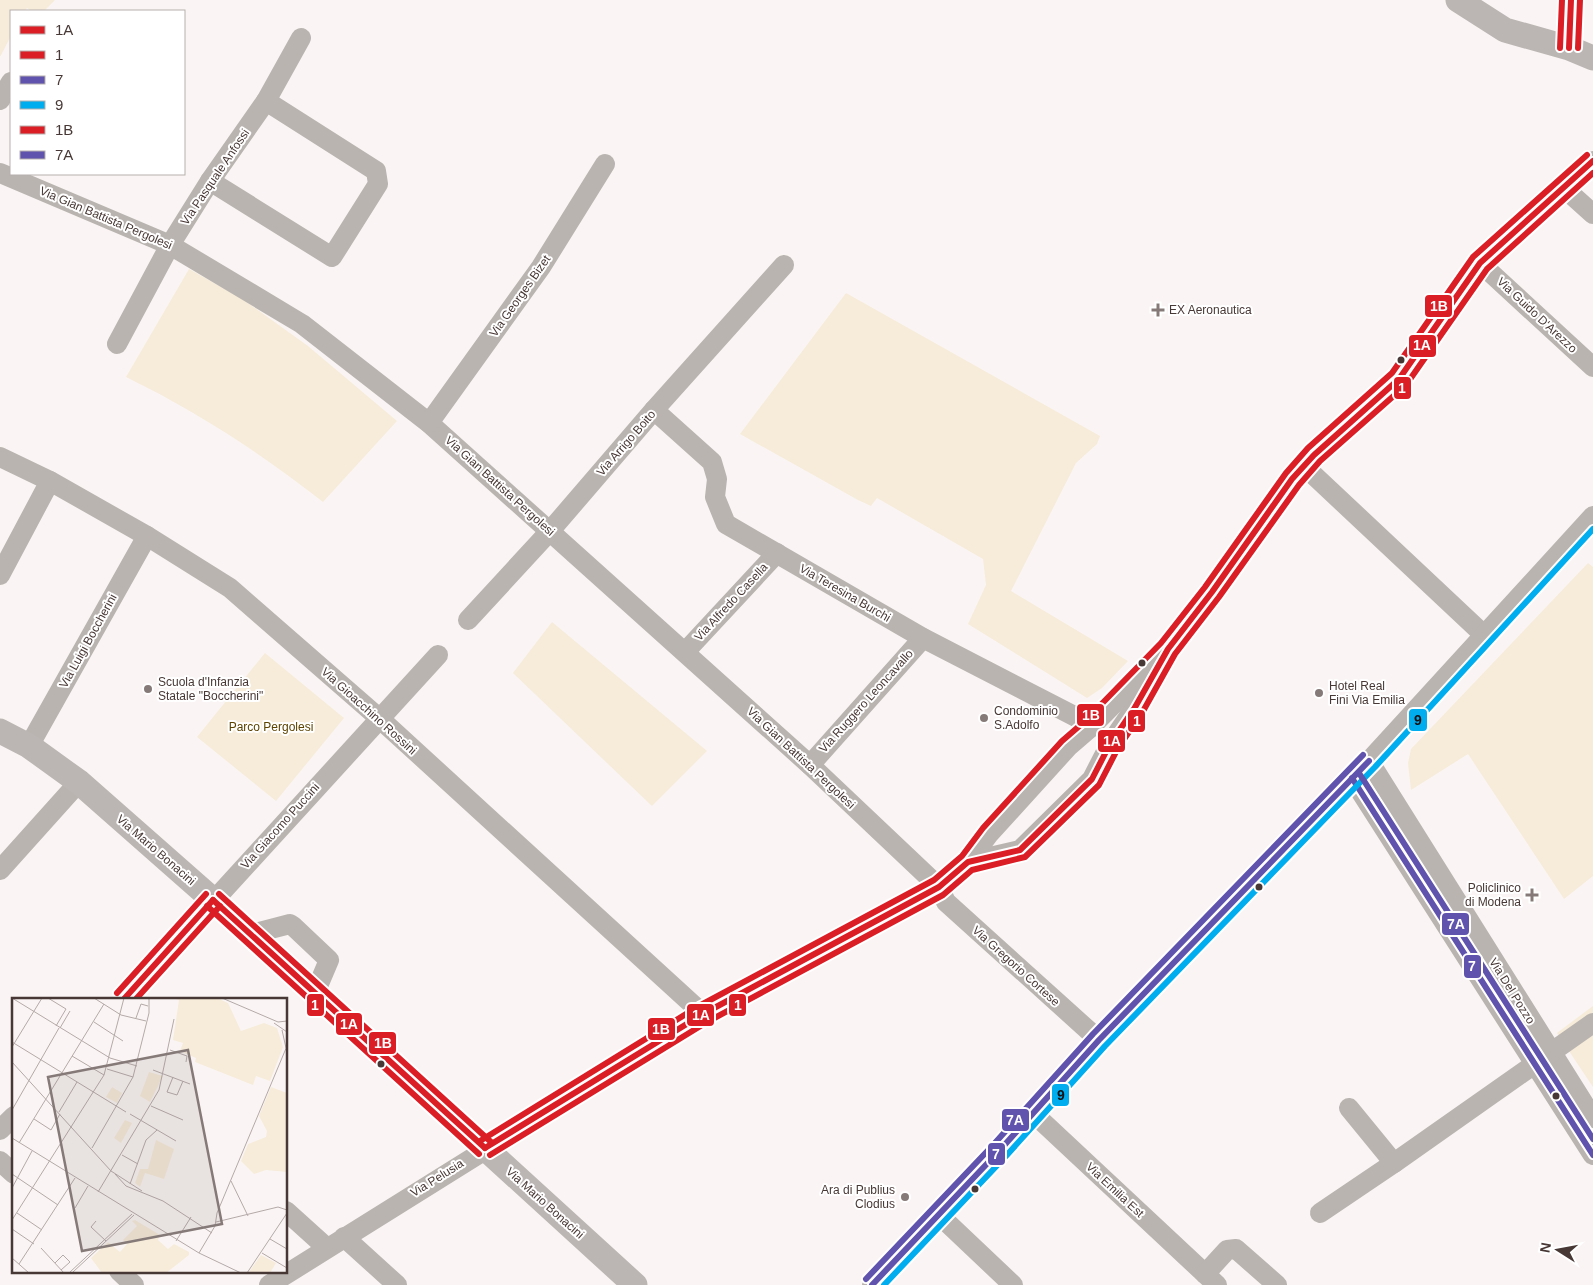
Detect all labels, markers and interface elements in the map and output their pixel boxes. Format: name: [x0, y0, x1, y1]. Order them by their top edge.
legend: [10, 10, 185, 175]
text: 1A: [55, 21, 73, 38]
text: 1: [55, 46, 63, 63]
text: 7: [55, 71, 63, 88]
text: 9: [55, 96, 63, 113]
text: 1B: [55, 121, 73, 138]
street label: Via Pasquale Anfossi: [178, 126, 252, 228]
text: 7A: [55, 146, 73, 163]
street label: Via Gian Battista Pergolesi: [38, 184, 174, 252]
street label: Via Georges Bizet: [487, 252, 554, 340]
street label: Via Guido D'Arezzo: [1494, 274, 1580, 356]
line badge: 1B: [1424, 294, 1453, 318]
text: 1B: [1430, 298, 1448, 314]
marker: EX Aeronautica: [1151, 303, 1165, 317]
place label: EX Aeronautica: [1169, 303, 1252, 317]
line badge: 1A: [1408, 334, 1437, 358]
text: 1A: [1413, 337, 1431, 353]
unlabelled marker: [1396, 355, 1406, 365]
line badge: 1: [1393, 376, 1412, 400]
text: 1: [1398, 380, 1406, 396]
street label: Via Arrigo Boito: [594, 407, 659, 479]
street label: Via Gian Battista Pergolesi: [442, 433, 558, 539]
street label: Via Alfredo Casella: [691, 560, 771, 644]
street label: Via Teresina Burchi: [797, 561, 893, 625]
street label: Via Luigi Boccherini: [56, 592, 120, 690]
street label: Via Ruggero Leoncavallo: [816, 646, 916, 755]
unlabelled marker: [1137, 658, 1147, 668]
street label: Via Gioacchino Rossini: [319, 665, 419, 757]
place label: Scuola d'Infanzia Statale "Boccherini": [158, 675, 263, 703]
place label: Hotel Real Fini Via Emilia: [1329, 679, 1405, 707]
marker: Scuola d'Infanzia Statale "Boccherini": [142, 683, 154, 695]
marker: Hotel Real Fini Via Emilia: [1313, 687, 1325, 699]
line badge: 1B: [1076, 703, 1105, 727]
street label: Via Gian Battista Pergolesi: [744, 704, 858, 812]
place label: Condominio S.Adolfo: [994, 704, 1058, 732]
text: 1B: [1082, 707, 1100, 723]
line badge: 9: [1408, 708, 1428, 732]
line badge: 1: [1127, 709, 1146, 733]
marker: Condominio S.Adolfo: [978, 712, 990, 724]
text: 9: [1414, 712, 1422, 728]
text: 1: [1133, 713, 1141, 729]
park label: Parco Pergolesi: [229, 720, 313, 734]
line badge: 1A: [1097, 729, 1126, 753]
text: 1A: [1103, 733, 1121, 749]
street label: Via Giacomo Puccini: [238, 780, 322, 872]
street label: Via Mario Bonacini: [114, 812, 198, 888]
place label: Policlinico di Modena: [1465, 881, 1521, 909]
unlabelled marker: [1254, 882, 1264, 892]
marker: Policlinico di Modena: [1525, 888, 1539, 902]
line badge: 7A: [1441, 912, 1470, 936]
text: 7A: [1447, 916, 1465, 932]
street label: Via Gregorio Cortese: [970, 923, 1063, 1009]
line badge: 7: [1463, 954, 1482, 979]
street label: Via Del Pozzo: [1486, 955, 1538, 1027]
text: 7: [1468, 958, 1476, 974]
line badge: 1: [306, 993, 325, 1017]
line badge: 1: [728, 993, 747, 1017]
text: 1: [311, 997, 319, 1013]
text: 1: [734, 997, 742, 1013]
inset map: [12, 998, 288, 1272]
line badge: 1A: [686, 1003, 715, 1027]
text: 1A: [692, 1007, 710, 1023]
line badge: 1A: [335, 1012, 363, 1036]
text: 1A: [340, 1016, 358, 1032]
line badge: 1B: [647, 1017, 676, 1041]
text: 1B: [652, 1021, 670, 1037]
line badge: 1B: [368, 1031, 397, 1055]
text: 1B: [374, 1035, 392, 1051]
unlabelled marker: [376, 1059, 386, 1069]
line badge: 9: [1051, 1083, 1070, 1107]
text: 9: [1057, 1087, 1065, 1103]
unlabelled marker: [1551, 1091, 1561, 1101]
line badge: 7A: [1001, 1108, 1030, 1132]
text: 7A: [1006, 1112, 1024, 1128]
line badge: 7: [987, 1142, 1006, 1166]
text: 7: [992, 1146, 1000, 1162]
street label: Via Pelusia: [408, 1156, 466, 1200]
street label: Via Emilia Est: [1083, 1160, 1147, 1221]
street label: Via Mario Bonacini: [503, 1164, 587, 1242]
place label: Ara di Publius Clodius: [821, 1183, 895, 1211]
unlabelled marker: [970, 1184, 980, 1194]
marker: Ara di Publius Clodius: [899, 1191, 911, 1203]
north arrow: [1533, 1225, 1583, 1275]
text: N: [1536, 1241, 1554, 1254]

